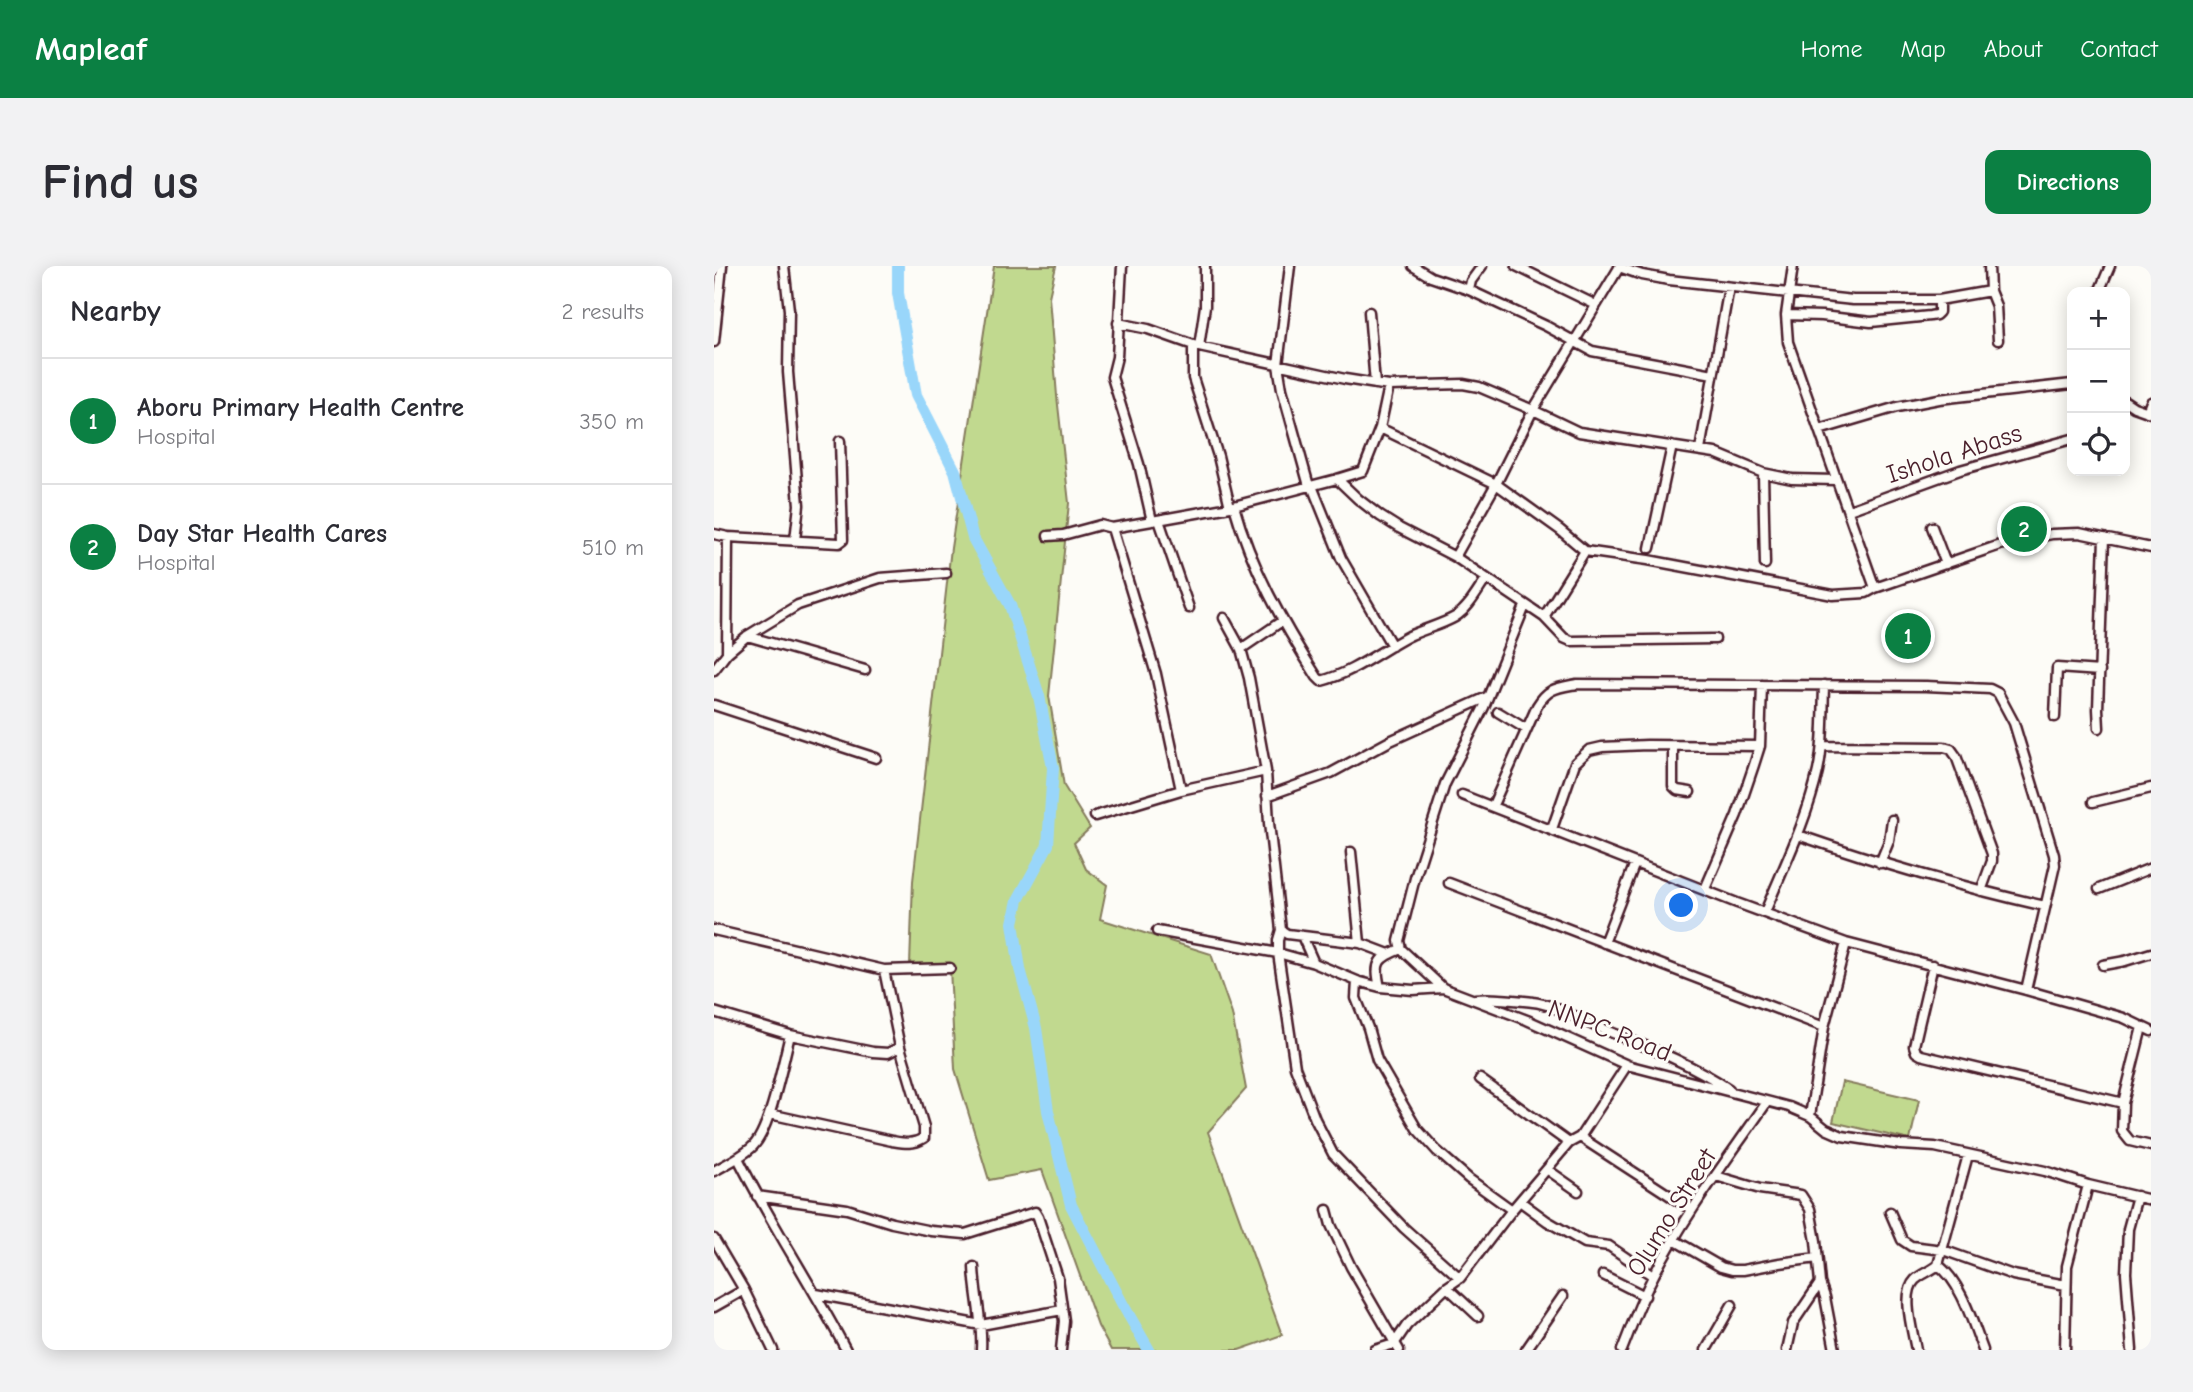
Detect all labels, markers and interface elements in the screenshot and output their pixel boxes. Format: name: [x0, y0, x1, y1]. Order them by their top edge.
text: Mapleaf: [35, 30, 147, 68]
text: Home: [1801, 35, 1862, 63]
text: Map: [1900, 35, 1946, 63]
text: About: [1984, 35, 2042, 63]
text: Contact: [2080, 35, 2158, 63]
button: Directions: [1985, 150, 2151, 214]
text: Find us: [42, 154, 198, 210]
map controls: [2067, 287, 2130, 476]
button: +: [2067, 287, 2130, 350]
text: Nearby: [70, 294, 161, 329]
text: 2 results: [562, 298, 644, 325]
button: −: [2067, 350, 2130, 413]
text: Aboru Primary Health Centre: [137, 393, 464, 423]
text: 1: [88, 408, 98, 435]
text: 350 m: [579, 408, 644, 435]
button: locate: [2067, 413, 2130, 476]
street label: Ishola Abass: [1883, 418, 2026, 490]
text: Hospital: [137, 423, 215, 450]
pin: 2: [2001, 503, 2047, 555]
text: Day Star Health Cares: [137, 519, 387, 549]
text: 2: [87, 534, 99, 561]
text: 510 m: [582, 534, 644, 561]
text: Hospital: [137, 549, 215, 576]
pin: 1: [1885, 610, 1931, 662]
your location: [1664, 888, 1698, 922]
street label: NNPC Road: [1544, 994, 1675, 1068]
street label: Olumo Street: [1621, 1142, 1724, 1282]

